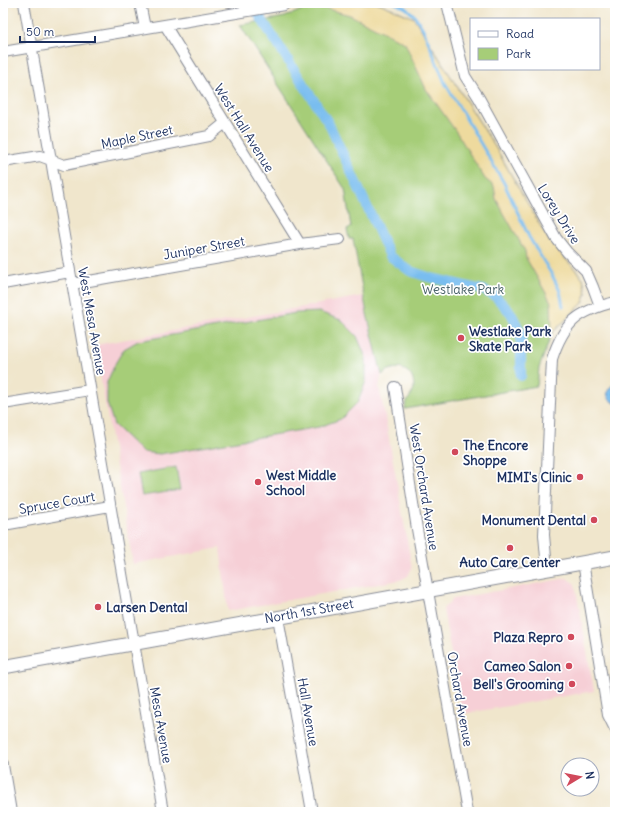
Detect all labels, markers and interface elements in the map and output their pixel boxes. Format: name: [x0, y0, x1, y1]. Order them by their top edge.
scale bar: [20, 18, 95, 44]
legend: [470, 18, 600, 70]
text: 50 m: [26, 24, 55, 39]
text: Road: [506, 26, 534, 41]
text: Park: [506, 46, 531, 61]
street label: West Hall Avenue: [210, 81, 278, 175]
street label: Maple Street: [100, 121, 175, 153]
street label: Lorey Drive: [534, 181, 584, 247]
street label: Juniper Street: [162, 232, 247, 264]
street label: West Mesa Avenue: [74, 266, 110, 376]
park label: Westlake Park: [422, 281, 505, 298]
place label: Westlake Park Skate Park: [469, 323, 552, 355]
marker: Westlake Park Skate Park: [456, 333, 466, 343]
street label: West Orchard Avenue: [406, 422, 442, 552]
place label: The Encore Shoppe: [463, 437, 528, 469]
marker: The Encore Shoppe: [450, 447, 460, 457]
place label: West Middle School: [266, 467, 336, 499]
place label: MIMI's Clinic: [497, 469, 572, 486]
marker: MIMI's Clinic: [575, 472, 585, 482]
marker: West Middle School: [253, 477, 263, 487]
street label: Spruce Court: [18, 488, 97, 518]
place label: Monument Dental: [482, 512, 586, 529]
marker: Monument Dental: [589, 515, 599, 525]
marker: Auto Care Center: [505, 543, 515, 553]
place label: Auto Care Center: [460, 554, 561, 571]
street label: North 1st Street: [263, 595, 355, 627]
place label: Larsen Dental: [106, 599, 188, 616]
marker: Larsen Dental: [93, 602, 103, 612]
place label: Plaza Repro: [493, 629, 563, 646]
marker: Plaza Repro: [566, 632, 576, 642]
street label: Orchard Avenue: [443, 650, 477, 748]
place label: Cameo Salon: [484, 658, 561, 675]
marker: Cameo Salon: [564, 661, 574, 671]
street label: Hall Avenue: [294, 676, 322, 748]
place label: Bell's Grooming: [473, 676, 564, 693]
marker: Bell's Grooming: [567, 679, 577, 689]
street label: Mesa Avenue: [146, 685, 176, 765]
north arrow: [560, 757, 600, 797]
text: N: [582, 770, 597, 780]

